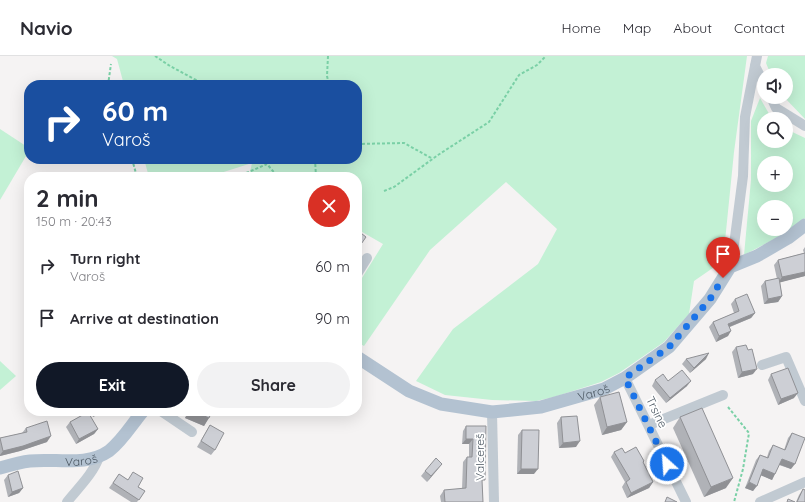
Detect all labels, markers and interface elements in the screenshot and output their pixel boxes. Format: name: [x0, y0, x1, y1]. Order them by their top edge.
text: Navio: [20, 16, 73, 40]
text: Home: [562, 19, 601, 37]
text: Map: [623, 19, 651, 37]
text: About: [673, 19, 712, 37]
text: Contact: [734, 19, 785, 37]
map controls: [757, 68, 793, 236]
button: sound: [757, 68, 793, 104]
text: 60 m: [102, 93, 168, 128]
icon: right: [36, 96, 88, 148]
button: search: [757, 112, 793, 148]
text: Varoš: [102, 128, 151, 151]
button: +: [757, 156, 793, 192]
text: 2 min: [36, 183, 98, 213]
button: close: [308, 185, 350, 227]
button: −: [757, 200, 793, 236]
text: 150 m · 20:43: [36, 213, 112, 229]
pin: [706, 237, 740, 278]
icon: arrive: [712, 243, 734, 265]
text: Turn right: [70, 249, 141, 268]
icon: right: [36, 255, 58, 277]
text: 60 m: [315, 257, 350, 276]
text: Varoš: [70, 268, 105, 284]
icon: arrive: [36, 307, 58, 329]
text: Arrive at destination: [70, 309, 219, 328]
text: 90 m: [315, 309, 350, 328]
button: Exit: [36, 362, 189, 408]
button: Share: [197, 362, 350, 408]
street label: Varoš: [576, 380, 612, 404]
street label: Trsine: [643, 394, 671, 430]
street label: Valcereš: [472, 433, 487, 481]
position arrow: [646, 443, 688, 485]
street label: Varoš: [65, 450, 99, 468]

